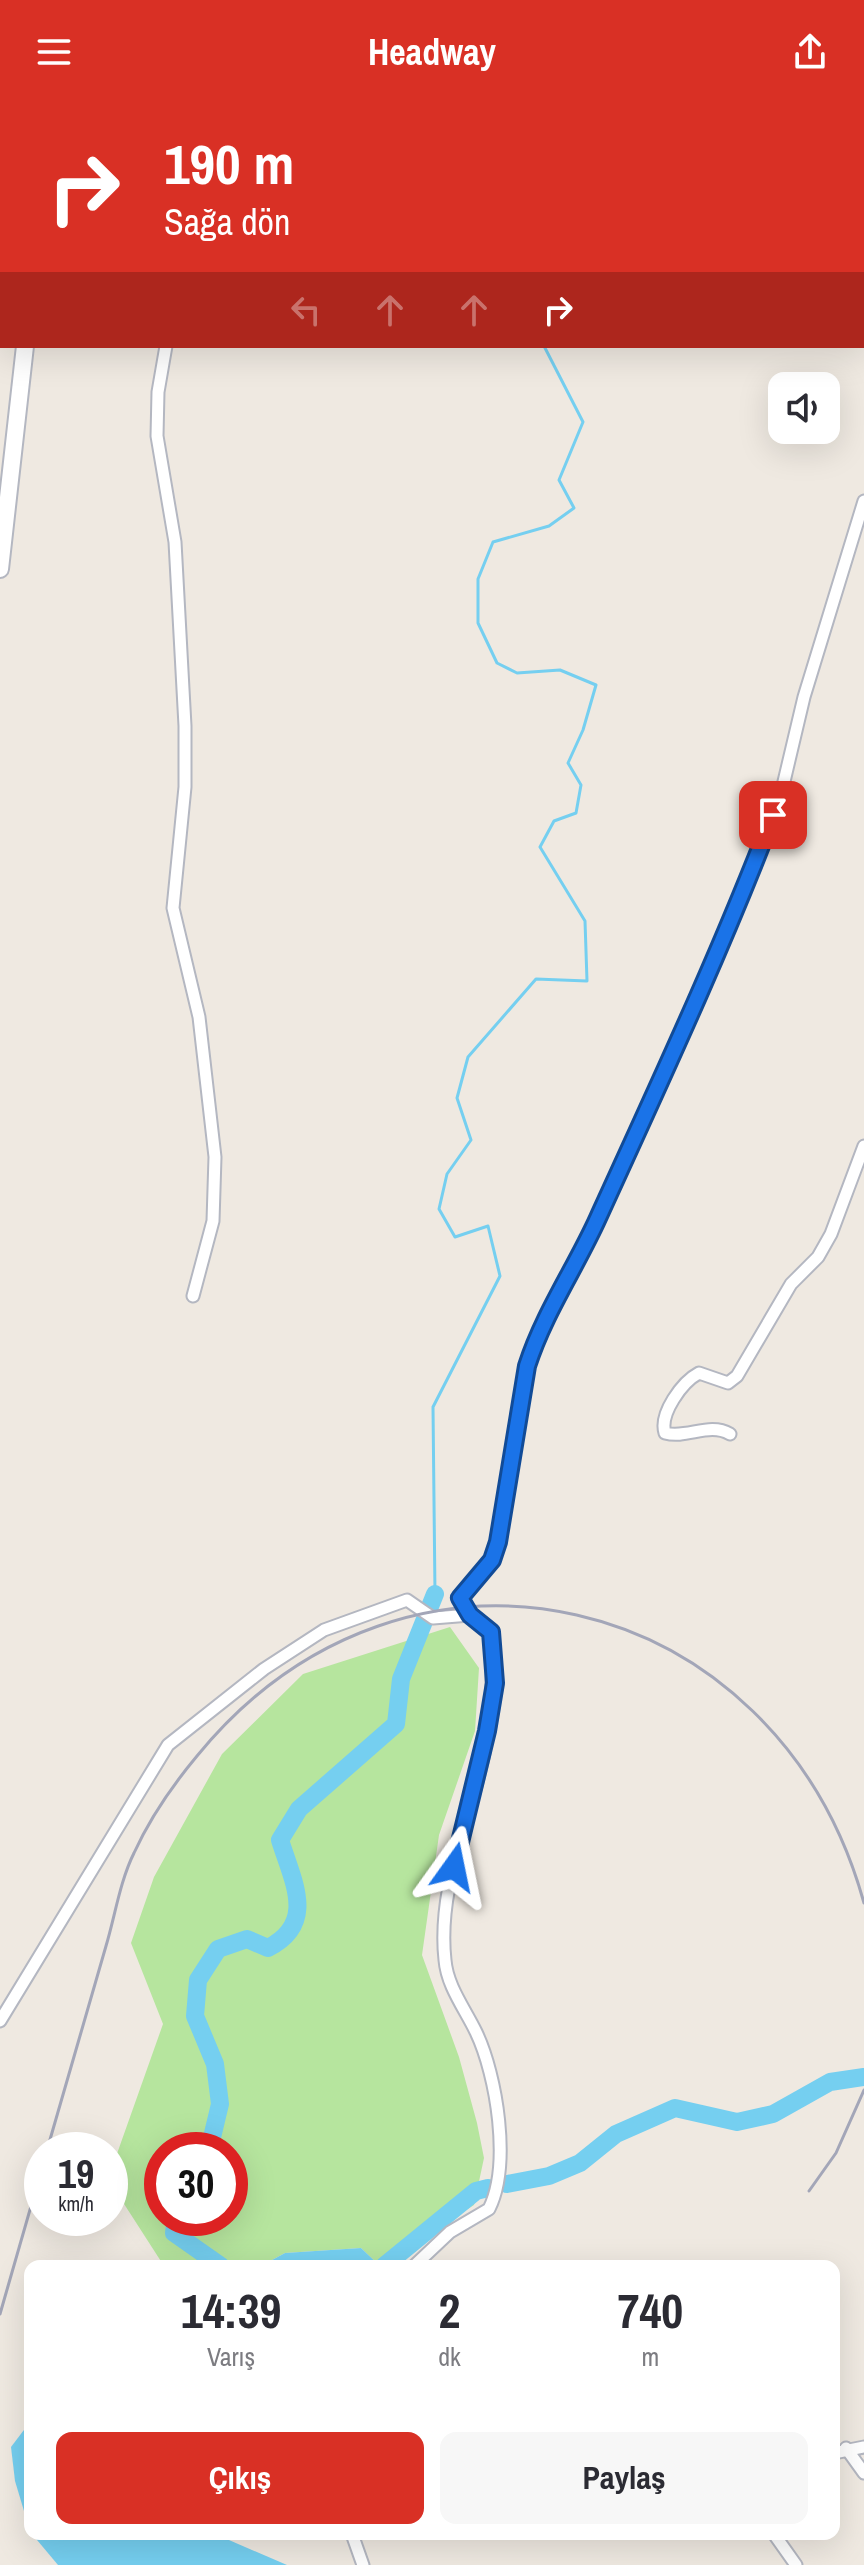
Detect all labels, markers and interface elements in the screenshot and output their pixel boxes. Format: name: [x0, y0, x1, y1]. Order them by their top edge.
text: Headway: [368, 28, 496, 76]
icon: menu: [32, 30, 76, 74]
icon: share: [788, 30, 832, 74]
text: 190 m: [164, 126, 294, 201]
icon: right: [32, 136, 136, 240]
text: Sağa dön: [164, 198, 290, 246]
icon: left: [284, 288, 328, 332]
icon: ahead: [368, 288, 412, 332]
icon: ahead: [452, 288, 496, 332]
icon: right: [536, 288, 580, 332]
map controls: [768, 372, 840, 444]
button: sound: [768, 372, 840, 444]
pin: [739, 781, 807, 849]
icon: arrive: [751, 793, 795, 837]
position arrow: [412, 1825, 496, 1909]
speed limit sign: 30: [144, 2132, 248, 2236]
text: 19: [58, 2147, 94, 2200]
text: km/h: [58, 2190, 94, 2217]
text: 14:39: [181, 2278, 281, 2343]
text: 2: [439, 2278, 460, 2343]
text: 740: [618, 2278, 683, 2343]
text: Varış: [207, 2339, 255, 2374]
text: dk: [438, 2339, 461, 2374]
text: m: [641, 2339, 659, 2374]
button: Çıkış: [56, 2432, 424, 2524]
button: Paylaş: [440, 2432, 808, 2524]

